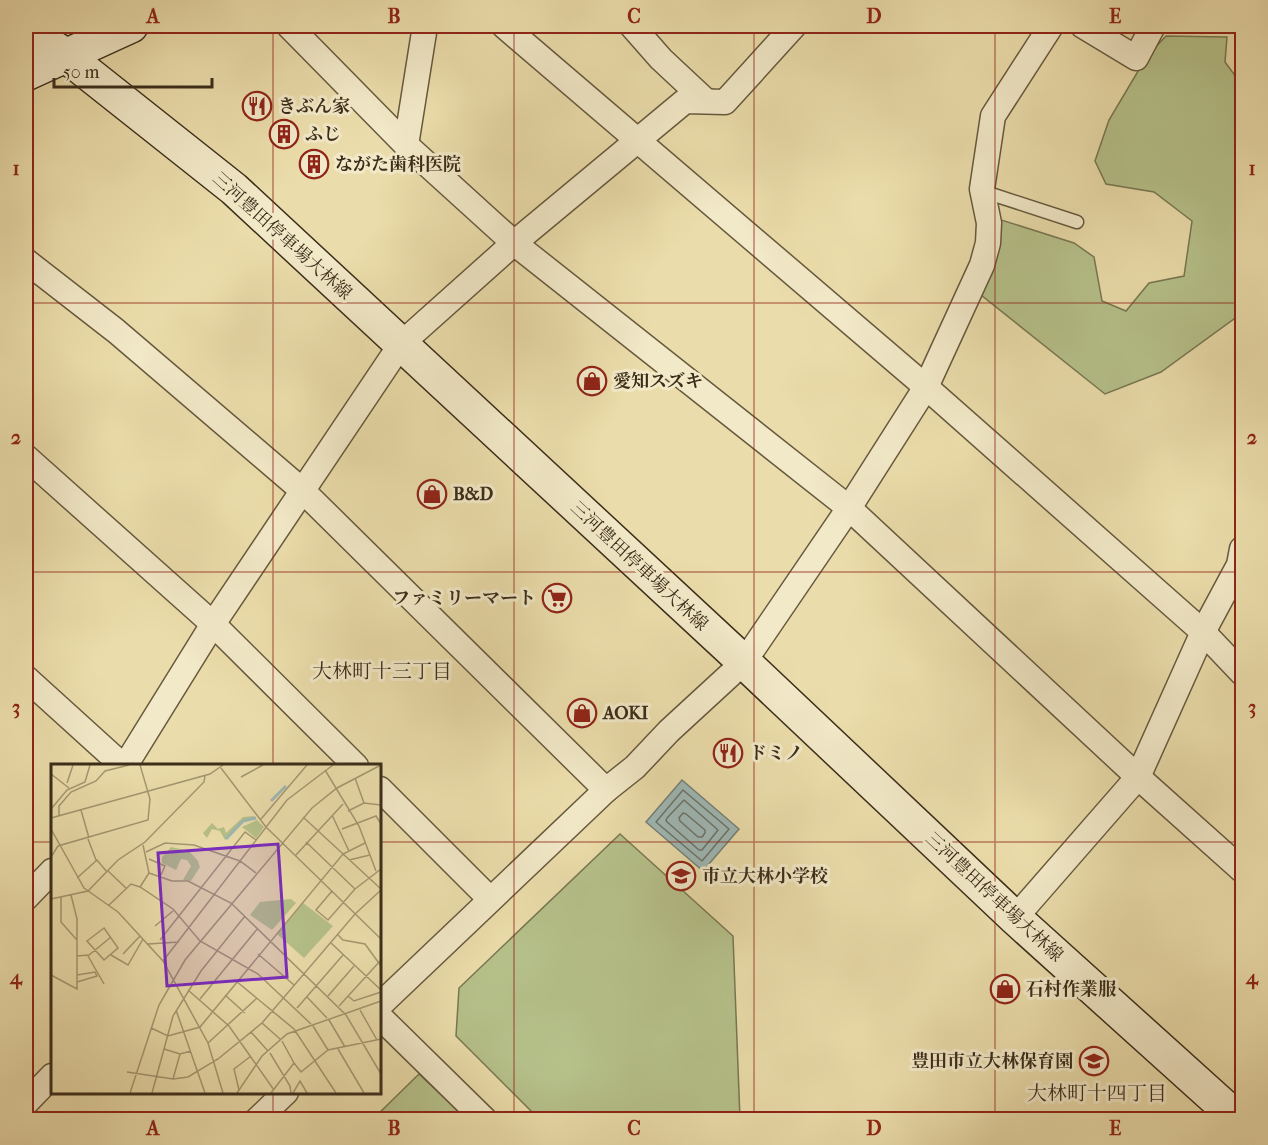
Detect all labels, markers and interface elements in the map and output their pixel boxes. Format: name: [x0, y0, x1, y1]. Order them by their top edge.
text: A: [145, 5, 161, 28]
text: B: [387, 5, 401, 28]
text: C: [627, 5, 641, 28]
text: D: [866, 5, 882, 28]
text: E: [1109, 5, 1121, 28]
scale bar: [54, 51, 212, 89]
text: 50 m: [63, 62, 100, 83]
restaurant icon: きぶん家: [241, 90, 273, 122]
place label: きぶん家: [278, 96, 350, 117]
building icon: ふじ: [268, 118, 300, 150]
place label: ふじ: [305, 124, 341, 145]
building icon: ながた歯科医院: [298, 148, 330, 180]
place label: ながた歯科医院: [335, 154, 461, 175]
text: 1: [12, 157, 20, 180]
text: 1: [1248, 157, 1256, 180]
street label: 三河豊田停車場大林線: [208, 168, 356, 304]
shop icon: 愛知スズキ: [576, 365, 608, 397]
place label: 愛知スズキ: [613, 371, 703, 392]
text: 2: [11, 426, 21, 449]
text: 2: [1247, 426, 1257, 449]
shop icon: B&D: [416, 478, 448, 510]
place label: B&D: [453, 484, 493, 505]
street label: 三河豊田停車場大林線: [566, 497, 712, 635]
supermarket icon: ファミリーマート: [541, 582, 573, 614]
place label: ファミリーマート: [392, 588, 536, 609]
district label: 大林町十三丁目: [312, 660, 452, 683]
text: 3: [12, 696, 20, 719]
text: 3: [1248, 696, 1256, 719]
shop icon: AOKI: [566, 697, 598, 729]
place label: AOKI: [602, 703, 648, 724]
restaurant icon: ドミノ: [712, 737, 744, 769]
place label: ドミノ: [749, 743, 803, 764]
inset map: [51, 764, 381, 1094]
street label: 三河豊田停車場大林線: [921, 828, 1067, 966]
school or university icon: 市立大林小学校: [665, 860, 697, 892]
place label: 市立大林小学校: [702, 866, 828, 887]
text: 4: [9, 966, 23, 990]
text: 4: [1245, 966, 1259, 990]
shop icon: 石村作業服: [989, 973, 1021, 1005]
place label: 石村作業服: [1026, 979, 1117, 1000]
school or university icon: 豊田市立大林保育園: [1078, 1045, 1110, 1077]
place label: 豊田市立大林保育園: [911, 1051, 1073, 1072]
district label: 大林町十四丁目: [1027, 1082, 1167, 1105]
text: A: [145, 1117, 161, 1140]
text: B: [387, 1117, 401, 1140]
text: C: [627, 1117, 641, 1140]
text: D: [866, 1117, 882, 1140]
text: E: [1109, 1117, 1121, 1140]

